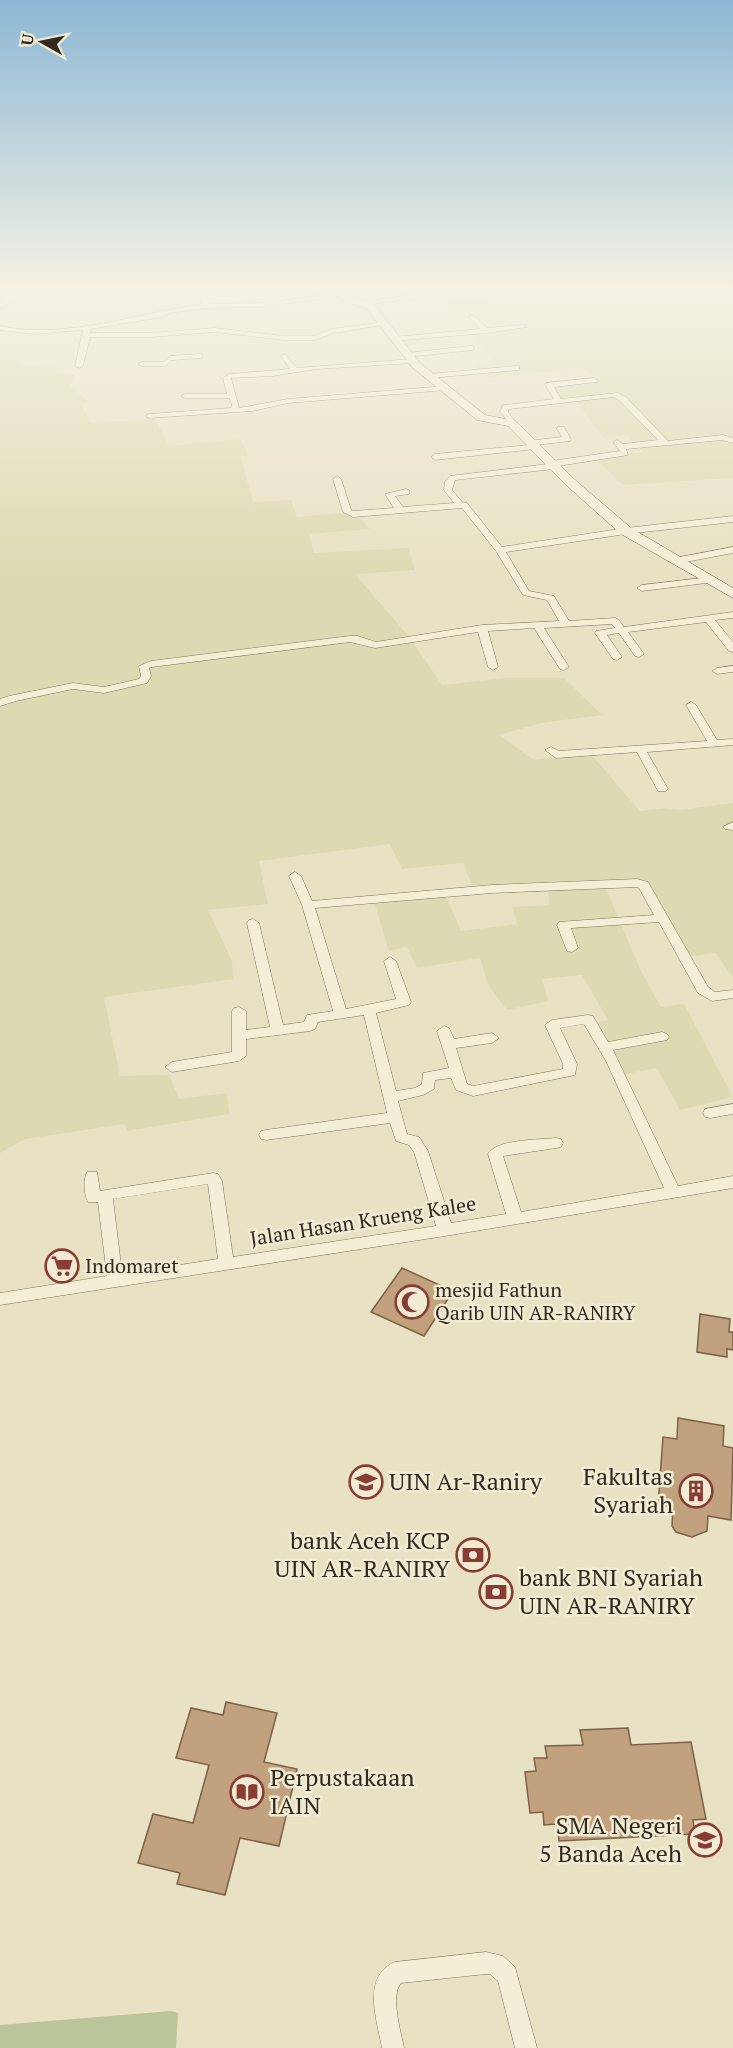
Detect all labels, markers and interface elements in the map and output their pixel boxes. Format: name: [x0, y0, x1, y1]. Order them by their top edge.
north arrow: [12, 12, 72, 72]
text: U: [15, 32, 39, 47]
street label: Jalan Hasan Krueng Kalee: [248, 1189, 478, 1252]
supermarket icon: Indomaret: [44, 1248, 80, 1284]
place label: Indomaret: [85, 1252, 179, 1279]
place label: mesjid Fathun Qarib UIN AR-RANIRY: [435, 1276, 636, 1326]
mosque icon: mesjid Fathun Qarib UIN AR-RANIRY: [394, 1284, 430, 1320]
place label: Fakultas Syariah: [583, 1460, 673, 1520]
school or university icon: UIN Ar-Raniry: [348, 1464, 384, 1500]
place label: UIN Ar-Raniry: [389, 1465, 543, 1497]
building icon: Fakultas Syariah: [678, 1473, 714, 1509]
place label: bank Aceh KCP UIN AR-RANIRY: [274, 1524, 451, 1584]
bank icon: bank Aceh KCP UIN AR-RANIRY: [455, 1537, 491, 1573]
place label: bank BNI Syariah UIN AR-RANIRY: [519, 1561, 703, 1621]
bank icon: bank BNI Syariah UIN AR-RANIRY: [478, 1574, 514, 1610]
place label: Perpustakaan IAIN: [270, 1761, 415, 1821]
library icon: Perpustakaan IAIN: [229, 1774, 265, 1810]
place label: SMA Negeri 5 Banda Aceh: [539, 1809, 682, 1869]
school or university icon: SMA Negeri 5 Banda Aceh: [687, 1822, 723, 1858]

